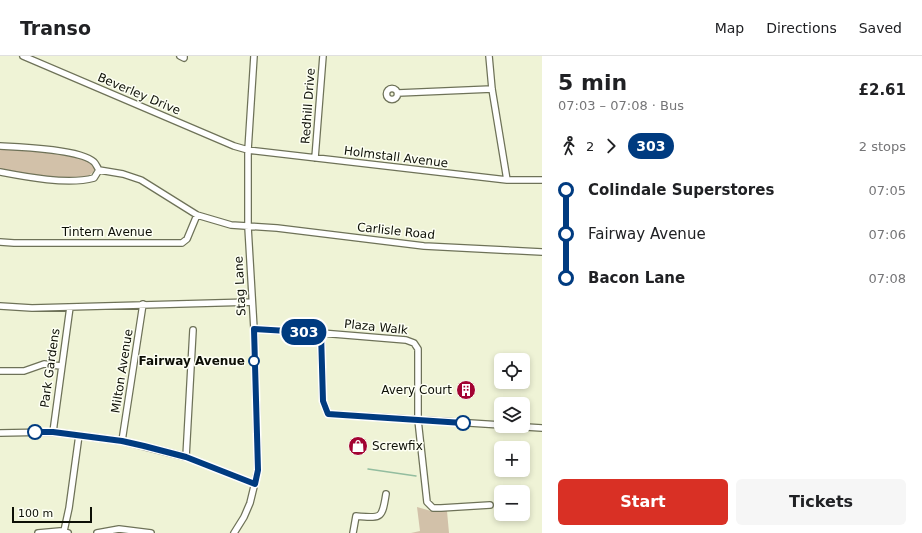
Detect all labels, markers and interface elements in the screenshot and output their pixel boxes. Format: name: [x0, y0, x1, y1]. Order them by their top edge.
text: Transo: [20, 17, 91, 39]
text: Map: [715, 20, 744, 36]
text: Directions: [766, 20, 837, 36]
text: Saved: [859, 20, 902, 36]
street label: Redhill Drive: [298, 67, 318, 145]
street label: Beverley Drive: [95, 70, 183, 118]
text: 5 min: [558, 70, 627, 95]
text: £2.61: [859, 81, 906, 99]
text: 07:03 – 07:08 · Bus: [558, 98, 684, 113]
icon: walk: [558, 135, 580, 157]
icon: forward: [600, 135, 622, 157]
text: 303: [636, 138, 666, 154]
text: 2: [586, 139, 594, 154]
text: 2 stops: [859, 139, 906, 154]
street label: Holmstall Avenue: [343, 144, 449, 170]
text: Colindale Superstores: [588, 181, 774, 199]
text: 07:05: [869, 183, 906, 198]
street label: Carlisle Road: [356, 220, 436, 242]
street label: Tintern Avenue: [61, 225, 152, 239]
text: Fairway Avenue: [588, 225, 706, 243]
text: 07:06: [869, 227, 906, 242]
street label: Stag Lane: [231, 256, 249, 316]
text: Bacon Lane: [588, 269, 685, 287]
text: 07:08: [869, 271, 906, 286]
street label: Plaza Walk: [343, 317, 409, 337]
line badge: 303: [281, 319, 327, 345]
text: 303: [289, 324, 319, 340]
street label: Park Gardens: [38, 327, 62, 409]
street label: Milton Avenue: [108, 328, 136, 414]
map controls: [494, 353, 530, 521]
button: locate: [494, 353, 530, 389]
place label: Fairway Avenue: [139, 354, 245, 368]
marker: Fairway Avenue: [248, 355, 260, 367]
building icon: Avery Court: [455, 379, 477, 401]
place label: Avery Court: [381, 383, 452, 397]
button: layers: [494, 397, 530, 433]
unlabelled marker: [455, 415, 471, 431]
unlabelled marker: [27, 424, 43, 440]
shop icon: Screwfix: [347, 435, 369, 457]
place label: Screwfix: [372, 439, 423, 453]
button: +: [494, 441, 530, 477]
button: Start: [558, 479, 728, 525]
button: Tickets: [736, 479, 906, 525]
button: −: [494, 485, 530, 521]
scale bar: [12, 505, 92, 524]
text: 100 m: [18, 507, 53, 520]

